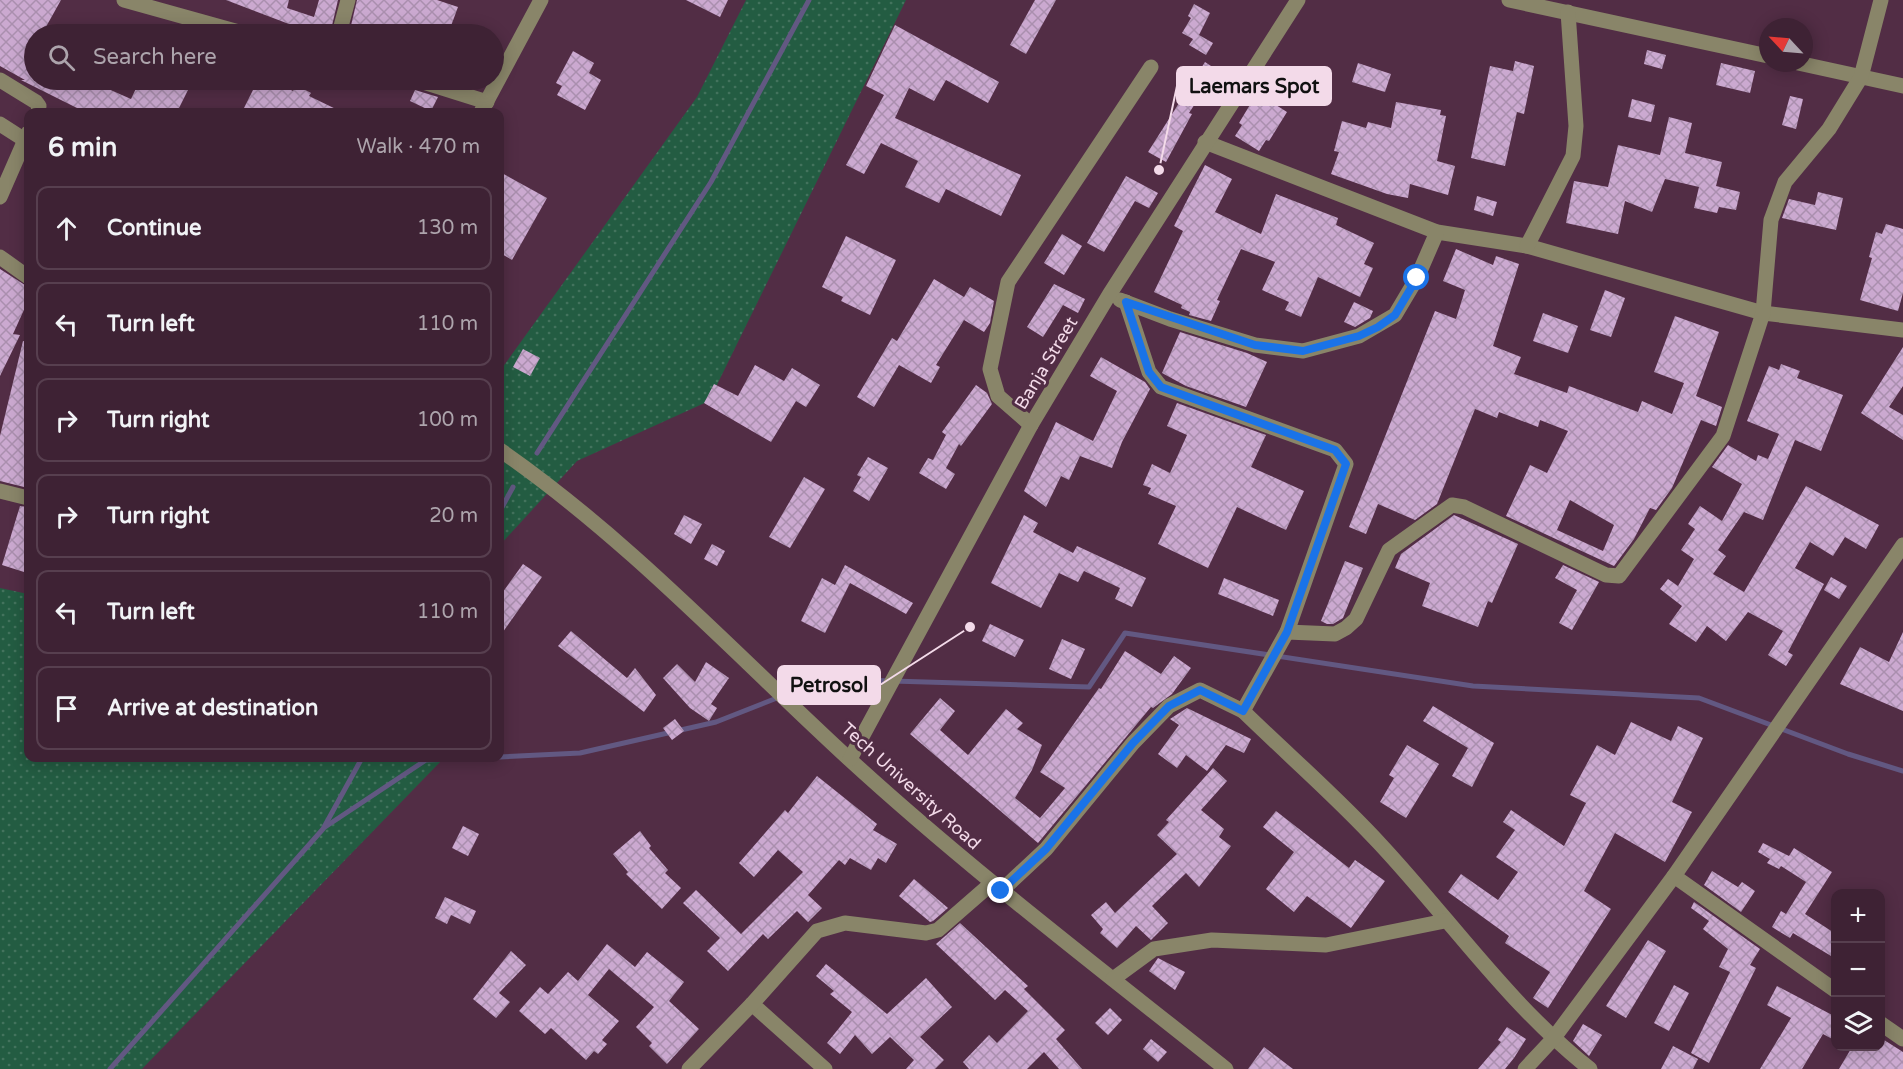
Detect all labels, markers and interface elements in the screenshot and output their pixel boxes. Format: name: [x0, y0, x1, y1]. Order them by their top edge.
north arrow: [1759, 18, 1813, 72]
search box: [24, 24, 504, 90]
icon: search: [45, 41, 78, 74]
text: Search here: [93, 44, 217, 70]
callout: Laemars Spot: [1177, 67, 1331, 105]
text: Laemars Spot: [1189, 75, 1320, 99]
text: 6 min: [48, 132, 117, 163]
text: Walk · 470 m: [357, 135, 480, 159]
icon: ahead: [50, 212, 83, 245]
text: Continue: [107, 215, 202, 241]
text: 130 m: [417, 216, 478, 240]
route start: [1403, 264, 1429, 290]
icon: left: [50, 308, 83, 341]
text: Turn left: [107, 311, 195, 337]
text: 110 m: [417, 312, 478, 336]
street label: Banja Street: [1010, 313, 1082, 413]
icon: right: [50, 404, 83, 437]
text: Turn right: [107, 407, 209, 433]
text: 100 m: [417, 408, 478, 432]
icon: right: [50, 500, 83, 533]
text: Turn right: [107, 503, 209, 529]
text: 20 m: [429, 504, 478, 528]
icon: left: [50, 596, 83, 629]
text: Turn left: [107, 599, 195, 625]
text: 110 m: [417, 600, 478, 624]
callout: Petrosol: [778, 666, 880, 704]
text: Petrosol: [790, 674, 868, 698]
icon: arrive: [50, 692, 83, 725]
text: Arrive at destination: [107, 695, 318, 721]
street label: Tech University Road: [837, 718, 985, 854]
route end: [987, 877, 1013, 903]
map controls: [1831, 889, 1885, 1051]
button: +: [1831, 889, 1885, 943]
button: −: [1831, 943, 1885, 997]
button: layers: [1831, 997, 1885, 1051]

